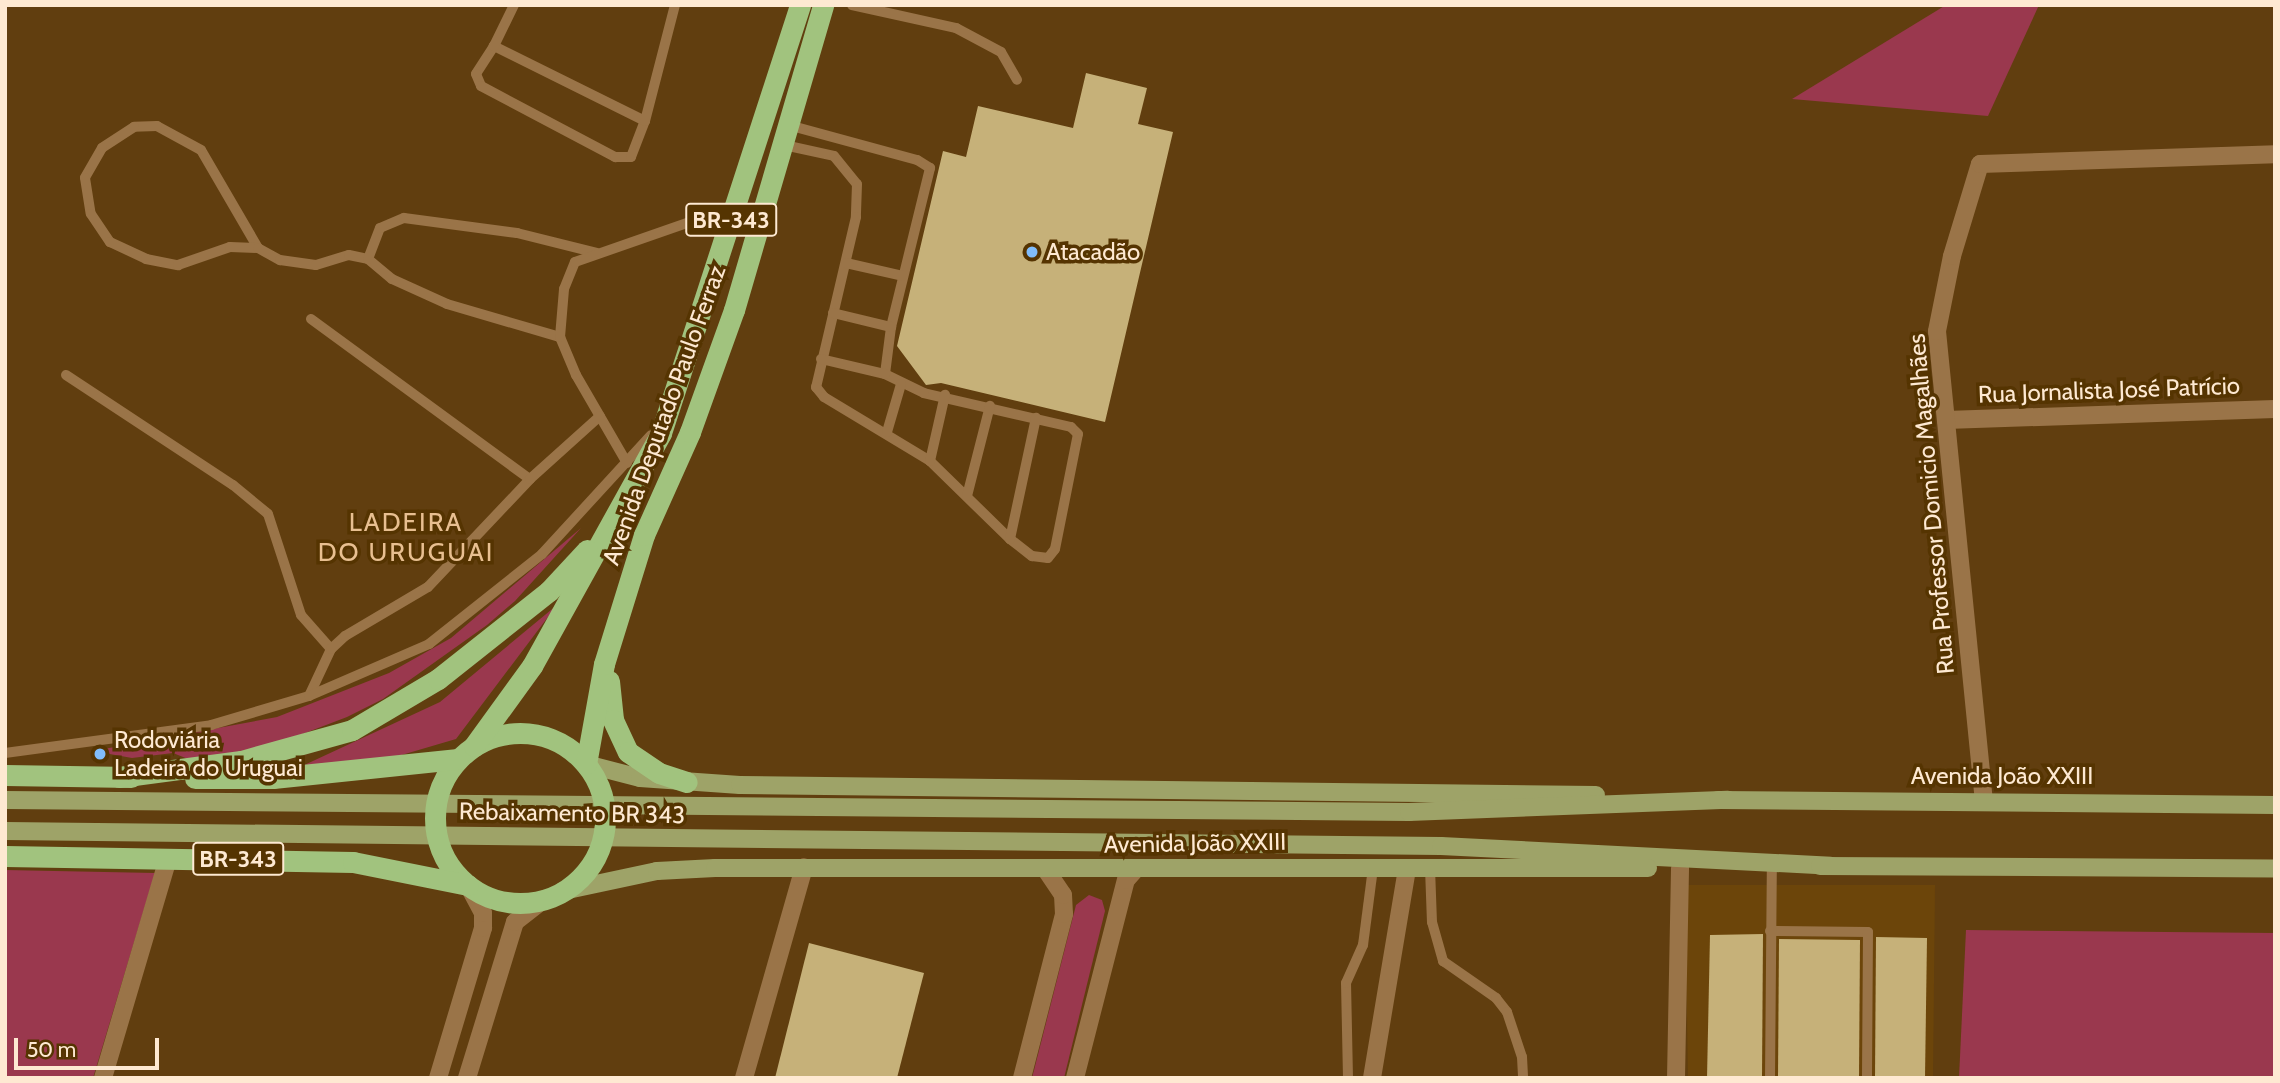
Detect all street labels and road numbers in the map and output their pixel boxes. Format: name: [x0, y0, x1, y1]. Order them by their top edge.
road number: BR-343: [684, 200, 778, 240]
street label: Avenida Deputado Paulo Ferraz: [596, 261, 732, 569]
street label: Rua Professor Domicio Magalhães: [1902, 333, 1960, 675]
street label: Rua Jornalista José Patrício: [1978, 371, 2240, 409]
street label: Avenida João XXIII: [1911, 762, 2093, 790]
street label: Rebaixamento BR 343: [459, 797, 685, 829]
street label: Avenida João XXIII: [1104, 827, 1286, 859]
road number: BR-343: [191, 839, 285, 878]

